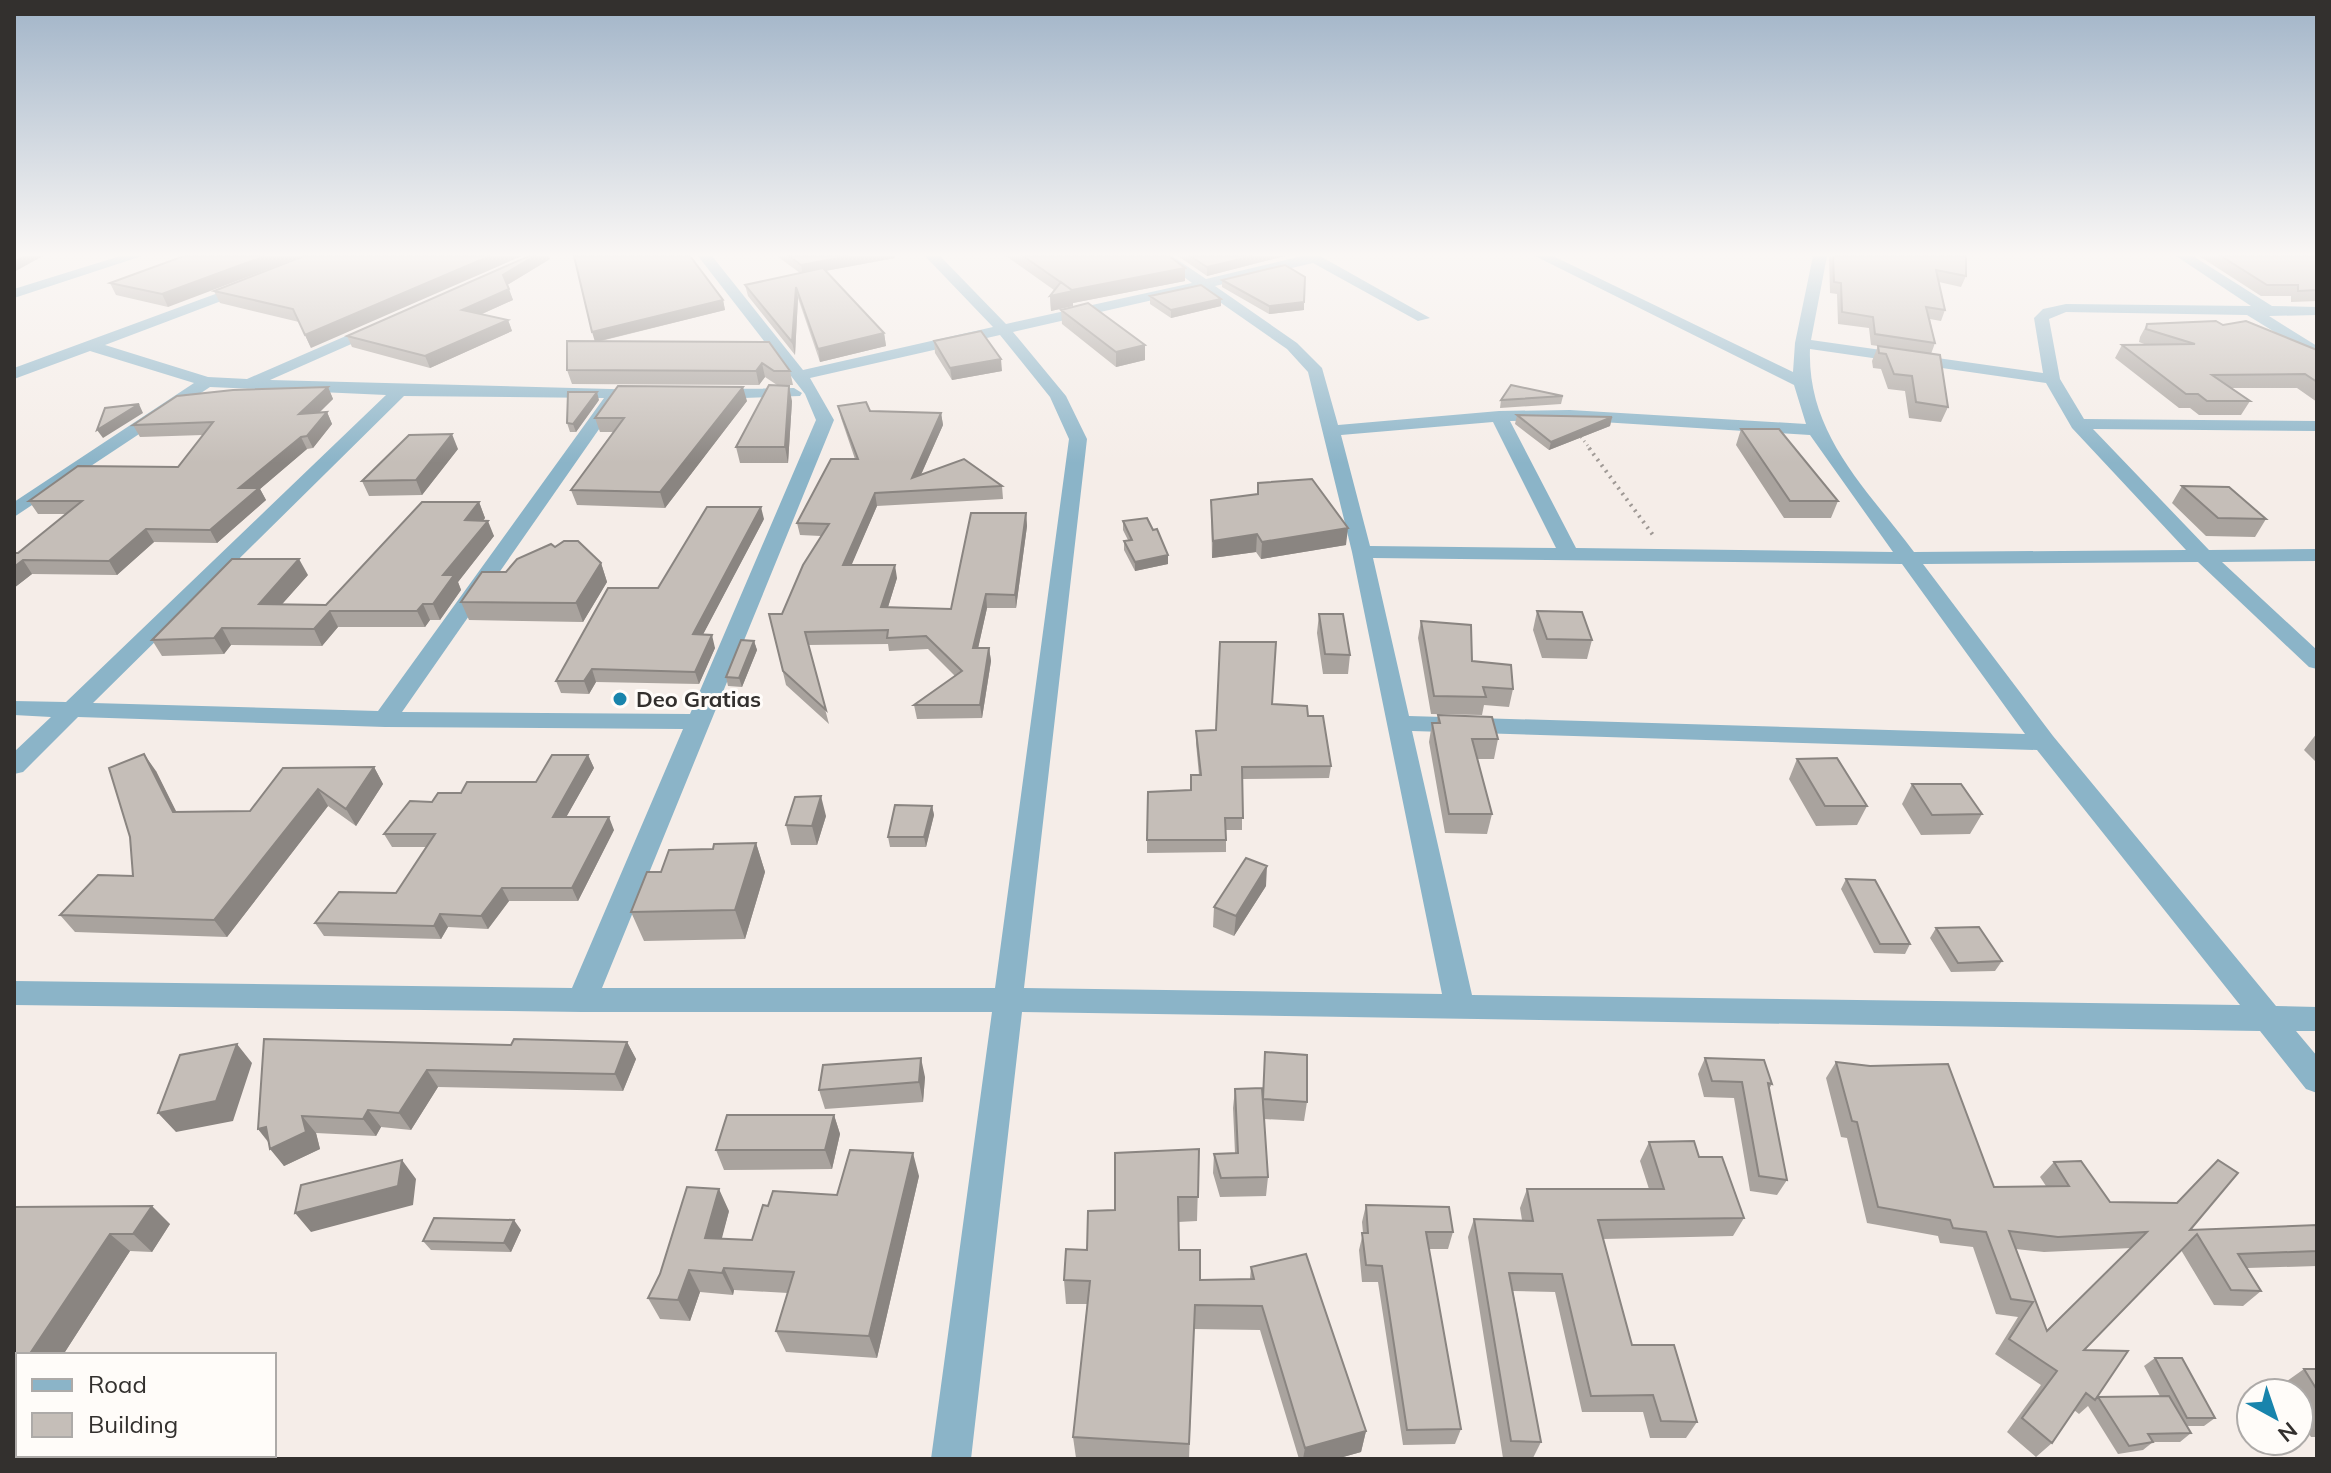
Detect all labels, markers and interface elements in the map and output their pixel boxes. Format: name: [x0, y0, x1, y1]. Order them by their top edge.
place label: Deo Gratias: [636, 685, 761, 713]
marker: Deo Gratias: [611, 690, 629, 708]
legend: [16, 1353, 276, 1457]
text: Road: [88, 1369, 147, 1399]
north arrow: [2235, 1377, 2315, 1457]
text: Building: [88, 1409, 178, 1439]
text: N: [2272, 1416, 2303, 1448]

